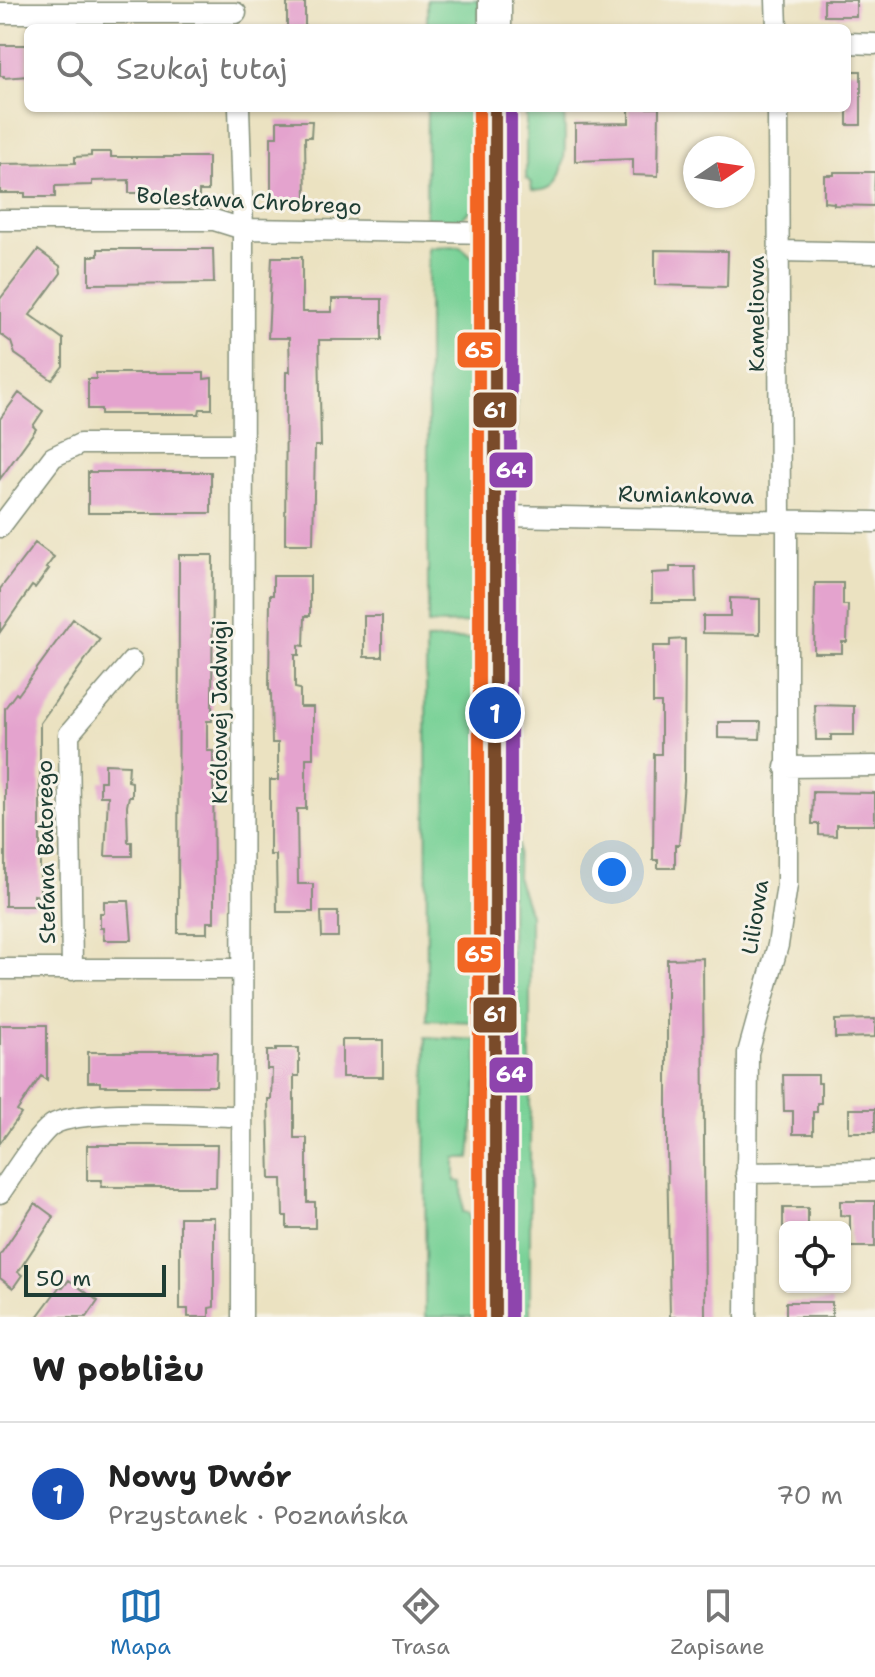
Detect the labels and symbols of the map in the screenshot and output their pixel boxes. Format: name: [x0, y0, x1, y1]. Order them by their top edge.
north arrow: [683, 136, 755, 208]
street label: Bolesława Chrobrego: [136, 181, 362, 221]
street label: Kameliowa: [742, 256, 771, 372]
line badge: 65: [456, 331, 502, 369]
text: 65: [465, 336, 493, 365]
line badge: 61: [472, 391, 518, 429]
text: 61: [483, 396, 507, 425]
line badge: 64: [488, 451, 534, 489]
text: 64: [496, 456, 527, 485]
street label: Rumiankowa: [618, 479, 755, 511]
street label: Królowej Jadwigi: [205, 620, 234, 804]
pin: 1: [469, 683, 521, 743]
street label: Stefana Batorego: [30, 759, 62, 945]
your location: [592, 852, 632, 892]
street label: Liliowa: [735, 877, 775, 957]
line badge: 65: [456, 936, 502, 974]
text: 65: [465, 940, 493, 969]
line badge: 61: [472, 996, 518, 1034]
text: 61: [483, 1000, 507, 1029]
line badge: 64: [488, 1056, 534, 1094]
text: 64: [496, 1060, 527, 1089]
scale bar: [24, 1261, 166, 1297]

